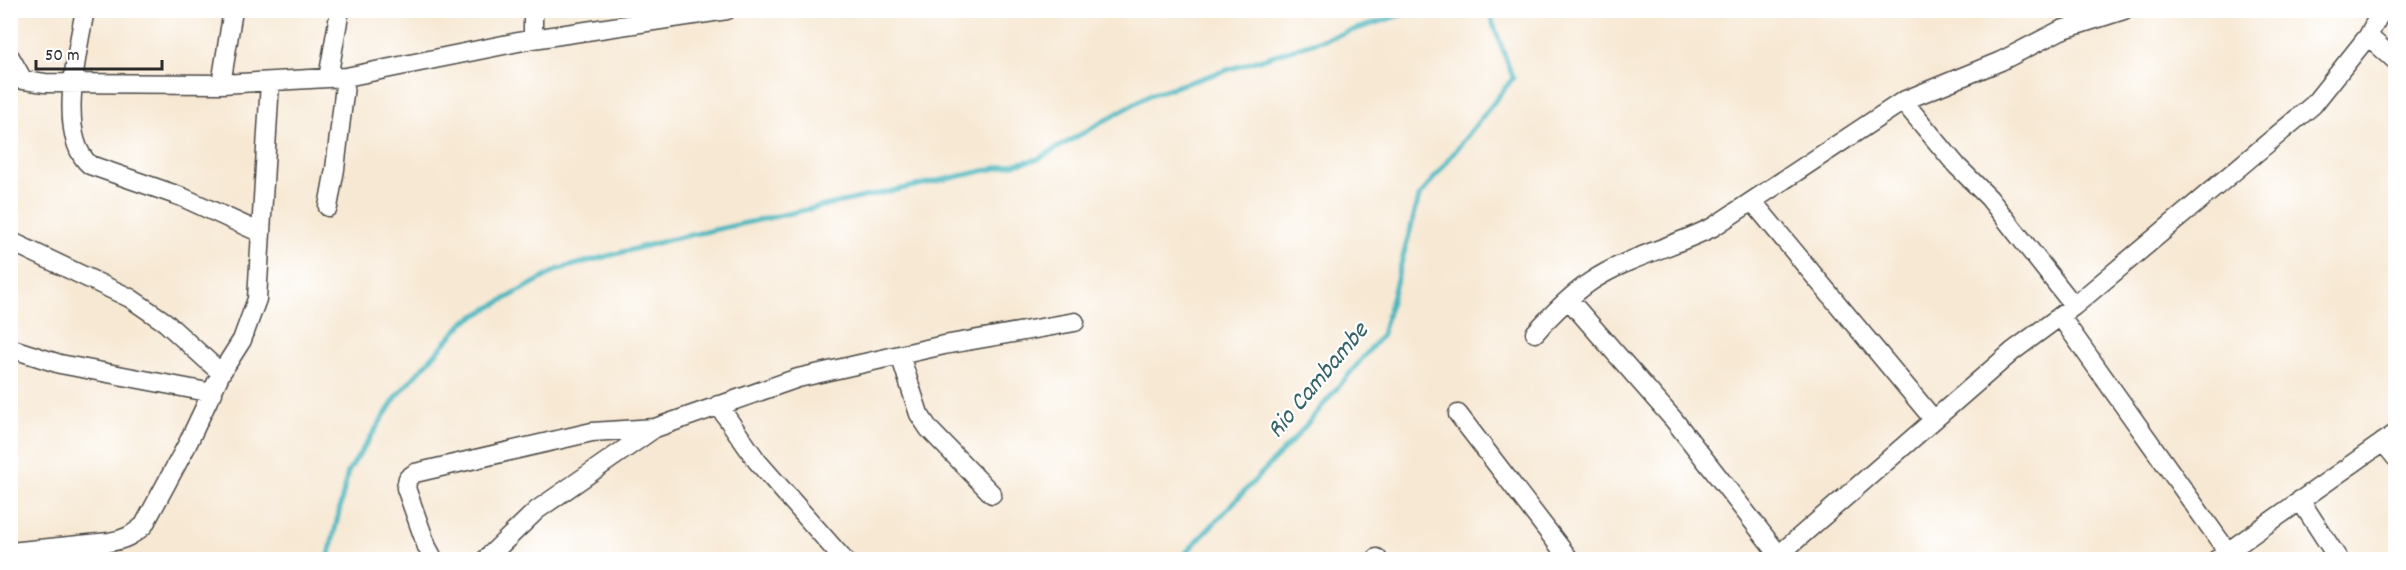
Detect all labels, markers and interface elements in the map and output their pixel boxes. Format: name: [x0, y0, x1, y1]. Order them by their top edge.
scale bar: [36, 33, 162, 71]
text: 50 m: [45, 44, 80, 69]
water label: Rio Cambambe: [1259, 314, 1379, 447]

